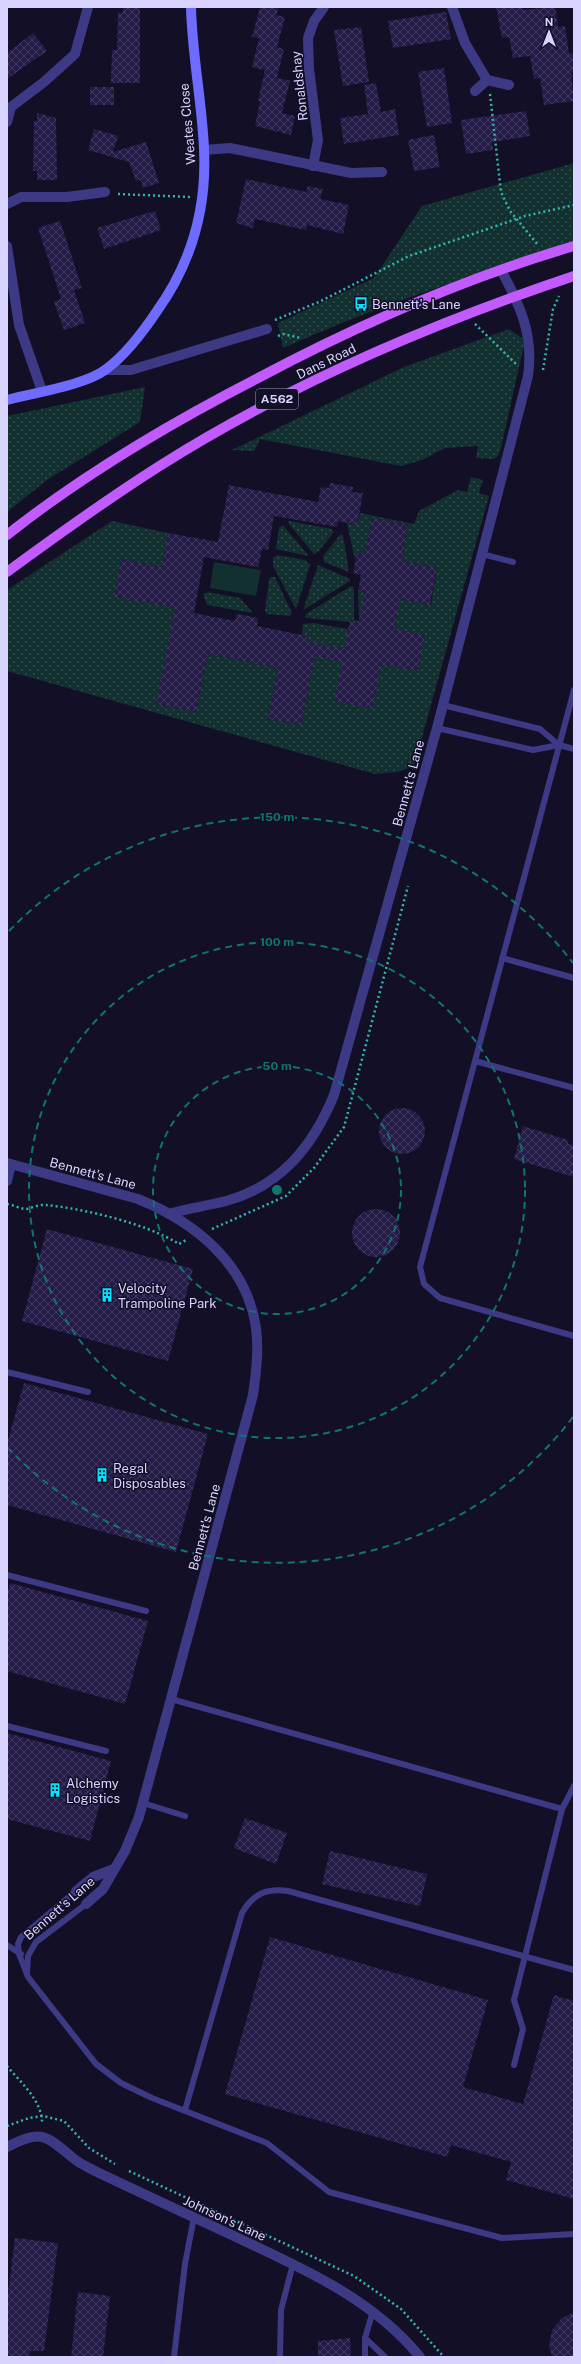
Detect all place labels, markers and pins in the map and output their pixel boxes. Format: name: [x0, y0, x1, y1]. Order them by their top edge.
bus stop icon: Bennett's Lane: [353, 296, 369, 312]
place label: Bennett's Lane: [372, 297, 461, 312]
centre of rings: [270, 1183, 284, 1197]
place label: Velocity Trampoline Park: [118, 1281, 217, 1311]
building icon: Velocity Trampoline Park: [99, 1287, 115, 1303]
place label: Regal Disposables: [113, 1461, 186, 1491]
building icon: Regal Disposables: [94, 1467, 110, 1483]
place label: Alchemy Logistics: [66, 1776, 120, 1806]
building icon: Alchemy Logistics: [47, 1782, 63, 1798]

